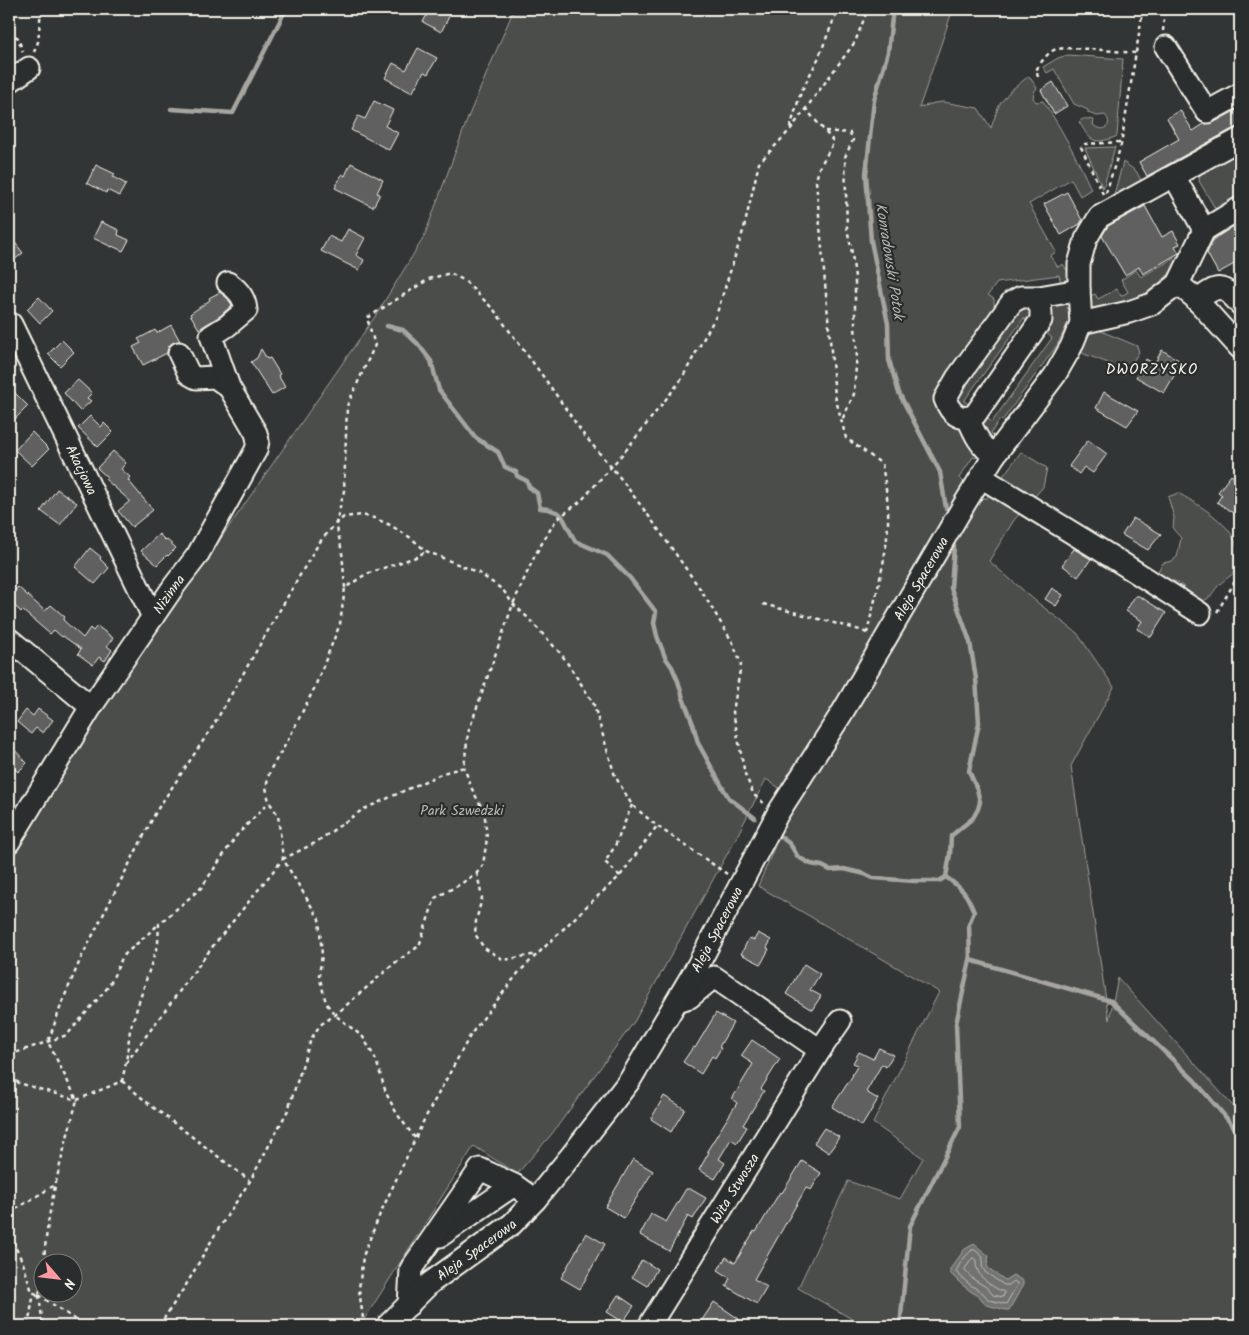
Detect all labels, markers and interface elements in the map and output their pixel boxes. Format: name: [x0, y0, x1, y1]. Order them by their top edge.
water label: Konradowski Potok: [868, 201, 910, 323]
district label: DWORZYSKO: [1106, 358, 1198, 382]
street label: Akacjowa: [59, 441, 102, 499]
street label: Aleja Spacerowa: [888, 533, 955, 625]
street label: Nizinna: [148, 570, 191, 619]
park label: Park Szwedzki: [420, 800, 504, 822]
street label: Aleja Spacerowa: [686, 883, 749, 977]
street label: Wita Stwosza: [705, 1149, 765, 1228]
street label: Aleja Spacerowa: [432, 1215, 523, 1287]
north arrow: [32, 1252, 82, 1302]
text: N: [57, 1275, 80, 1293]

